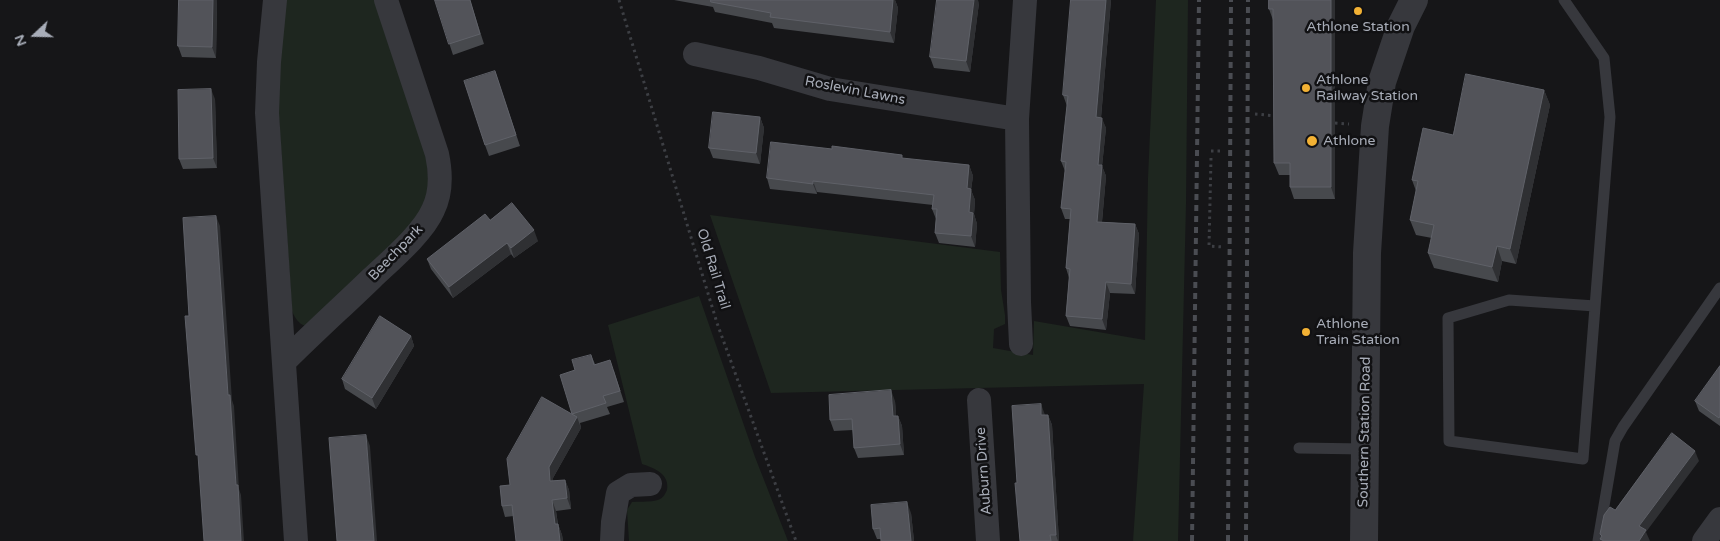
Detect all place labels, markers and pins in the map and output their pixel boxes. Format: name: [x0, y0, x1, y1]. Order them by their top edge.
marker: Athlone Station: [1352, 5, 1364, 17]
place label: Athlone Station: [1306, 19, 1410, 35]
place label: Athlone Railway Station: [1316, 72, 1418, 104]
marker: Athlone Railway Station: [1300, 82, 1312, 94]
place label: Athlone: [1323, 133, 1375, 149]
marker: Athlone: [1305, 134, 1319, 148]
place label: Athlone Train Station: [1316, 316, 1400, 348]
marker: Athlone Train Station: [1300, 326, 1312, 338]

